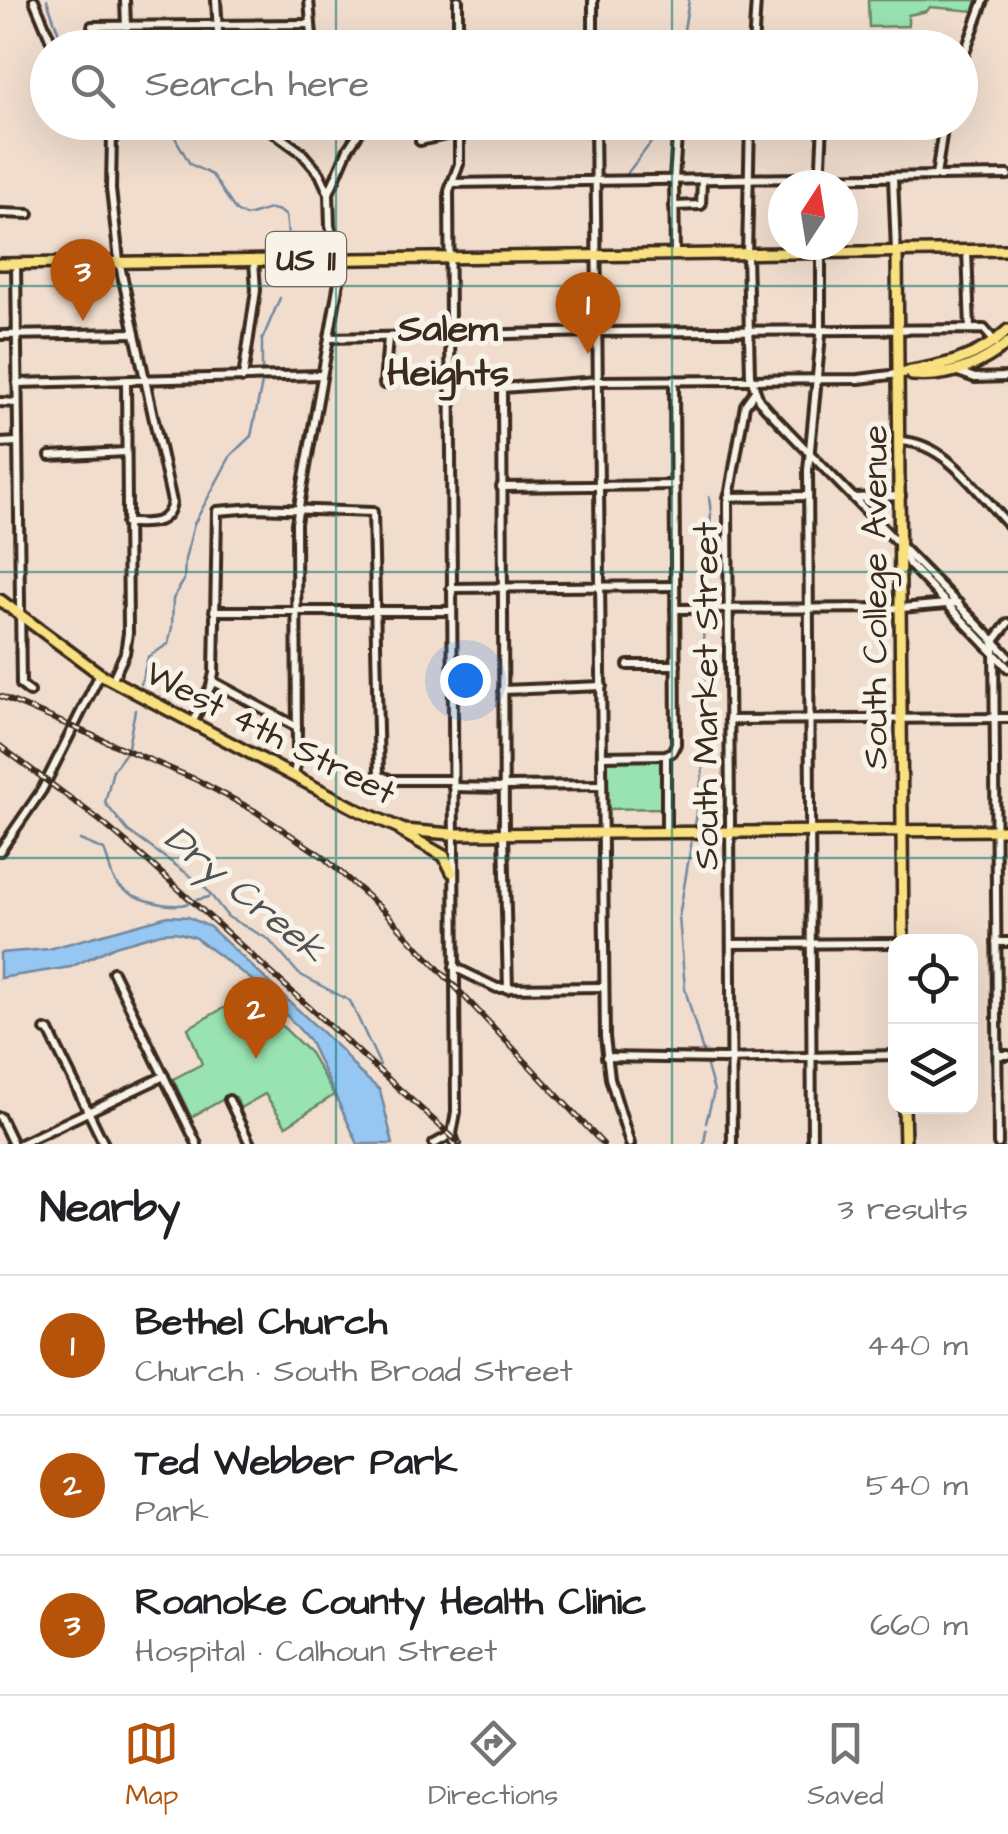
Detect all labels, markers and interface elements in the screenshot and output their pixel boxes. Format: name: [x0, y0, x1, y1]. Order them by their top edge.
search box: [30, 30, 978, 140]
icon: search: [65, 58, 120, 113]
text: Search here: [145, 59, 369, 111]
north arrow: [768, 170, 858, 260]
road number: US 11: [266, 232, 346, 286]
pin: 3: [51, 238, 116, 321]
pin: 1: [556, 272, 620, 354]
district label: Salem Heights: [387, 304, 509, 401]
street label: South College Avenue: [851, 425, 902, 769]
street label: South Market Street: [682, 522, 731, 870]
street label: West 4th Street: [137, 649, 404, 818]
your location: [440, 655, 491, 706]
water label: Dry Creek: [152, 813, 337, 977]
map controls: [888, 934, 978, 1114]
button: locate: [888, 934, 978, 1024]
pin: 2: [224, 976, 288, 1059]
button: layers: [888, 1024, 978, 1114]
text: Nearby: [40, 1180, 180, 1238]
text: 3 results: [838, 1187, 968, 1232]
text: Bethel Church: [135, 1297, 387, 1349]
text: 1: [70, 1323, 75, 1368]
text: 440 m: [867, 1323, 968, 1368]
text: Church · South Broad Street: [135, 1349, 573, 1394]
text: Ted Webber Park: [135, 1437, 458, 1489]
text: 2: [63, 1463, 82, 1508]
text: 540 m: [866, 1463, 968, 1508]
text: Park: [135, 1489, 209, 1534]
text: Roanoke County Health Clinic: [135, 1577, 646, 1629]
text: 3: [64, 1603, 81, 1648]
text: 660 m: [870, 1603, 968, 1648]
text: Hospital · Calhoun Street: [135, 1629, 497, 1674]
tab: Map: [124, 1716, 179, 1815]
tab: Directions: [428, 1716, 558, 1815]
tab: Saved: [807, 1716, 884, 1815]

